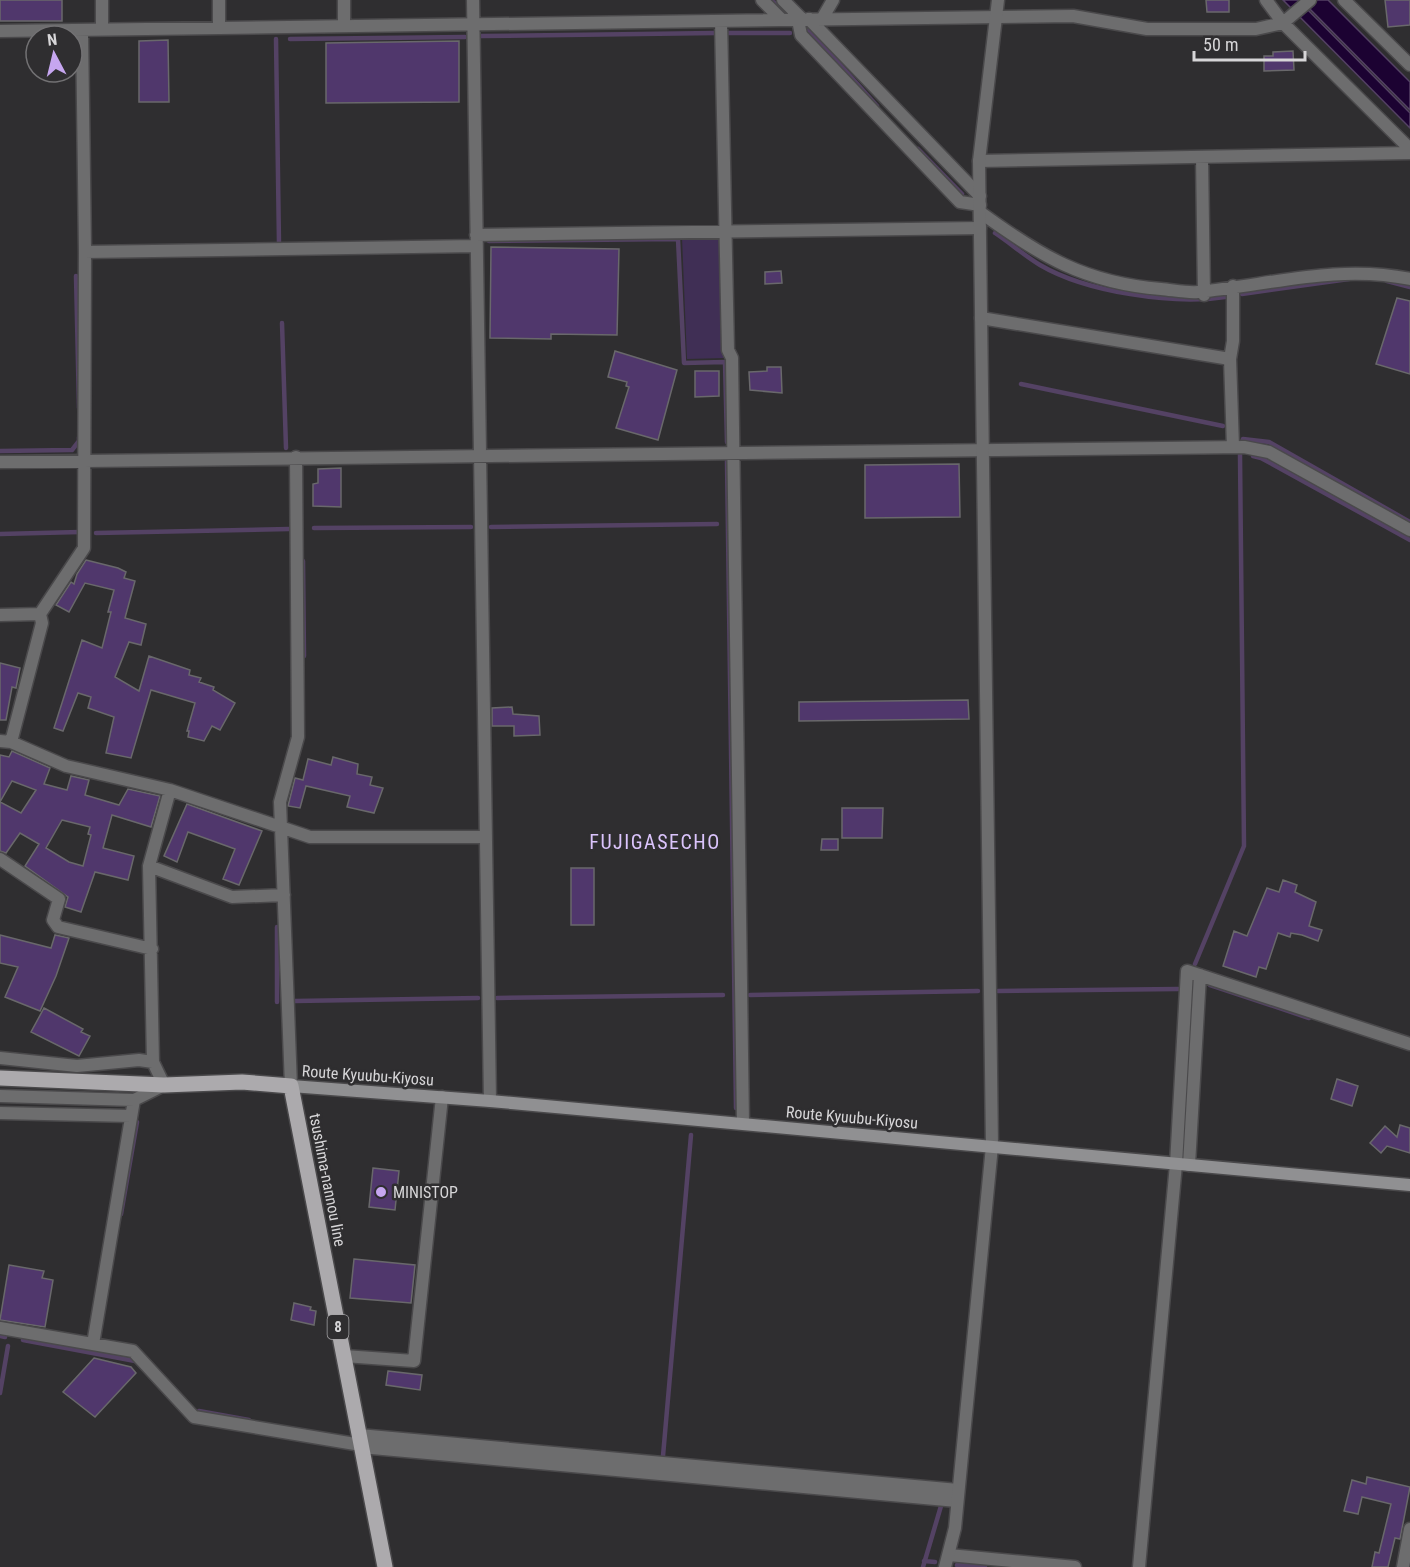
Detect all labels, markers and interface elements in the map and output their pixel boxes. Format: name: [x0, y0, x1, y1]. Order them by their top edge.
north arrow: [24, 24, 84, 84]
scale bar: [1194, 24, 1305, 62]
text: N: [46, 30, 58, 50]
text: 50 m: [1203, 34, 1238, 55]
district label: FUJIGASECHO: [589, 830, 721, 854]
street label: Route Kyuubu-Kiyosu: [301, 1061, 435, 1090]
street label: Route Kyuubu-Kiyosu: [785, 1102, 919, 1133]
street label: tsushima-nannou line: [305, 1112, 350, 1248]
place label: MINISTOP: [393, 1183, 458, 1202]
marker: MINISTOP: [374, 1185, 388, 1199]
road number: 8: [328, 1315, 348, 1339]

